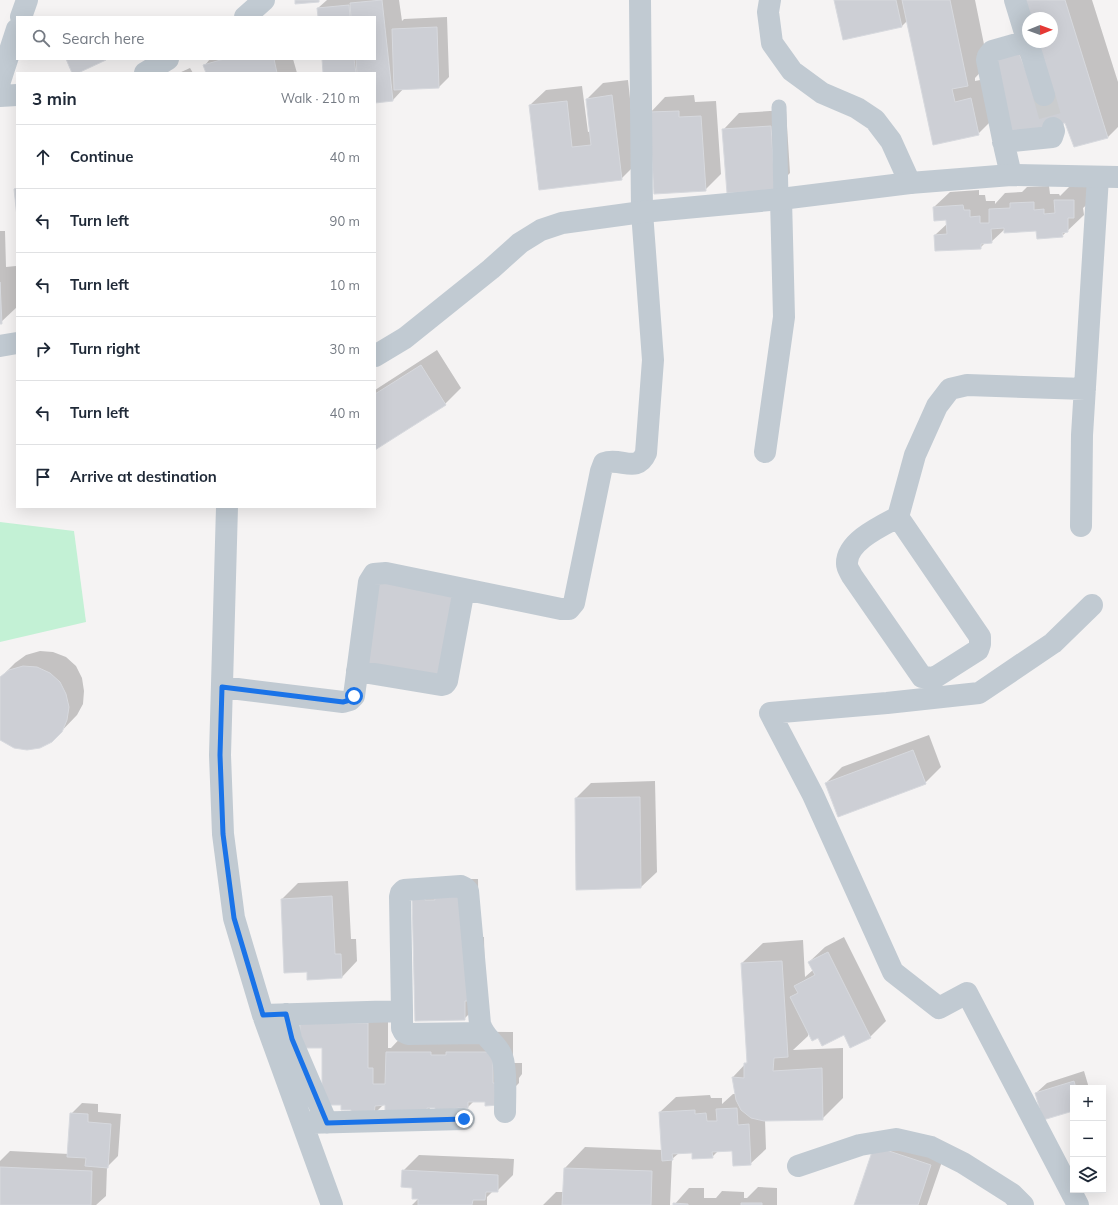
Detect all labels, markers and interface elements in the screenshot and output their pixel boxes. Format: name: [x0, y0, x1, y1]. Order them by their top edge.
north arrow: [1022, 12, 1058, 48]
search box: [16, 16, 376, 60]
icon: search: [30, 27, 52, 49]
text: Search here: [62, 29, 144, 48]
text: 3 min: [32, 88, 77, 109]
text: Walk · 210 m: [281, 90, 360, 106]
icon: ahead: [32, 146, 54, 168]
text: Continue: [70, 147, 133, 166]
text: 40 m: [330, 149, 360, 165]
icon: left: [32, 210, 54, 232]
text: Turn left: [70, 211, 129, 230]
text: 90 m: [330, 213, 360, 229]
icon: left: [32, 274, 54, 296]
text: Turn left: [70, 275, 129, 294]
text: 10 m: [330, 277, 360, 293]
icon: right: [32, 338, 54, 360]
text: Turn right: [70, 339, 140, 358]
text: 30 m: [330, 341, 360, 357]
icon: left: [32, 402, 54, 424]
text: Turn left: [70, 403, 129, 422]
text: 40 m: [330, 405, 360, 421]
icon: arrive: [32, 466, 54, 488]
text: Arrive at destination: [70, 467, 217, 486]
route start: [345, 687, 363, 705]
map controls: [1070, 1085, 1106, 1193]
button: +: [1070, 1085, 1106, 1121]
route end: [455, 1110, 473, 1128]
button: −: [1070, 1121, 1106, 1157]
button: layers: [1070, 1157, 1106, 1193]

